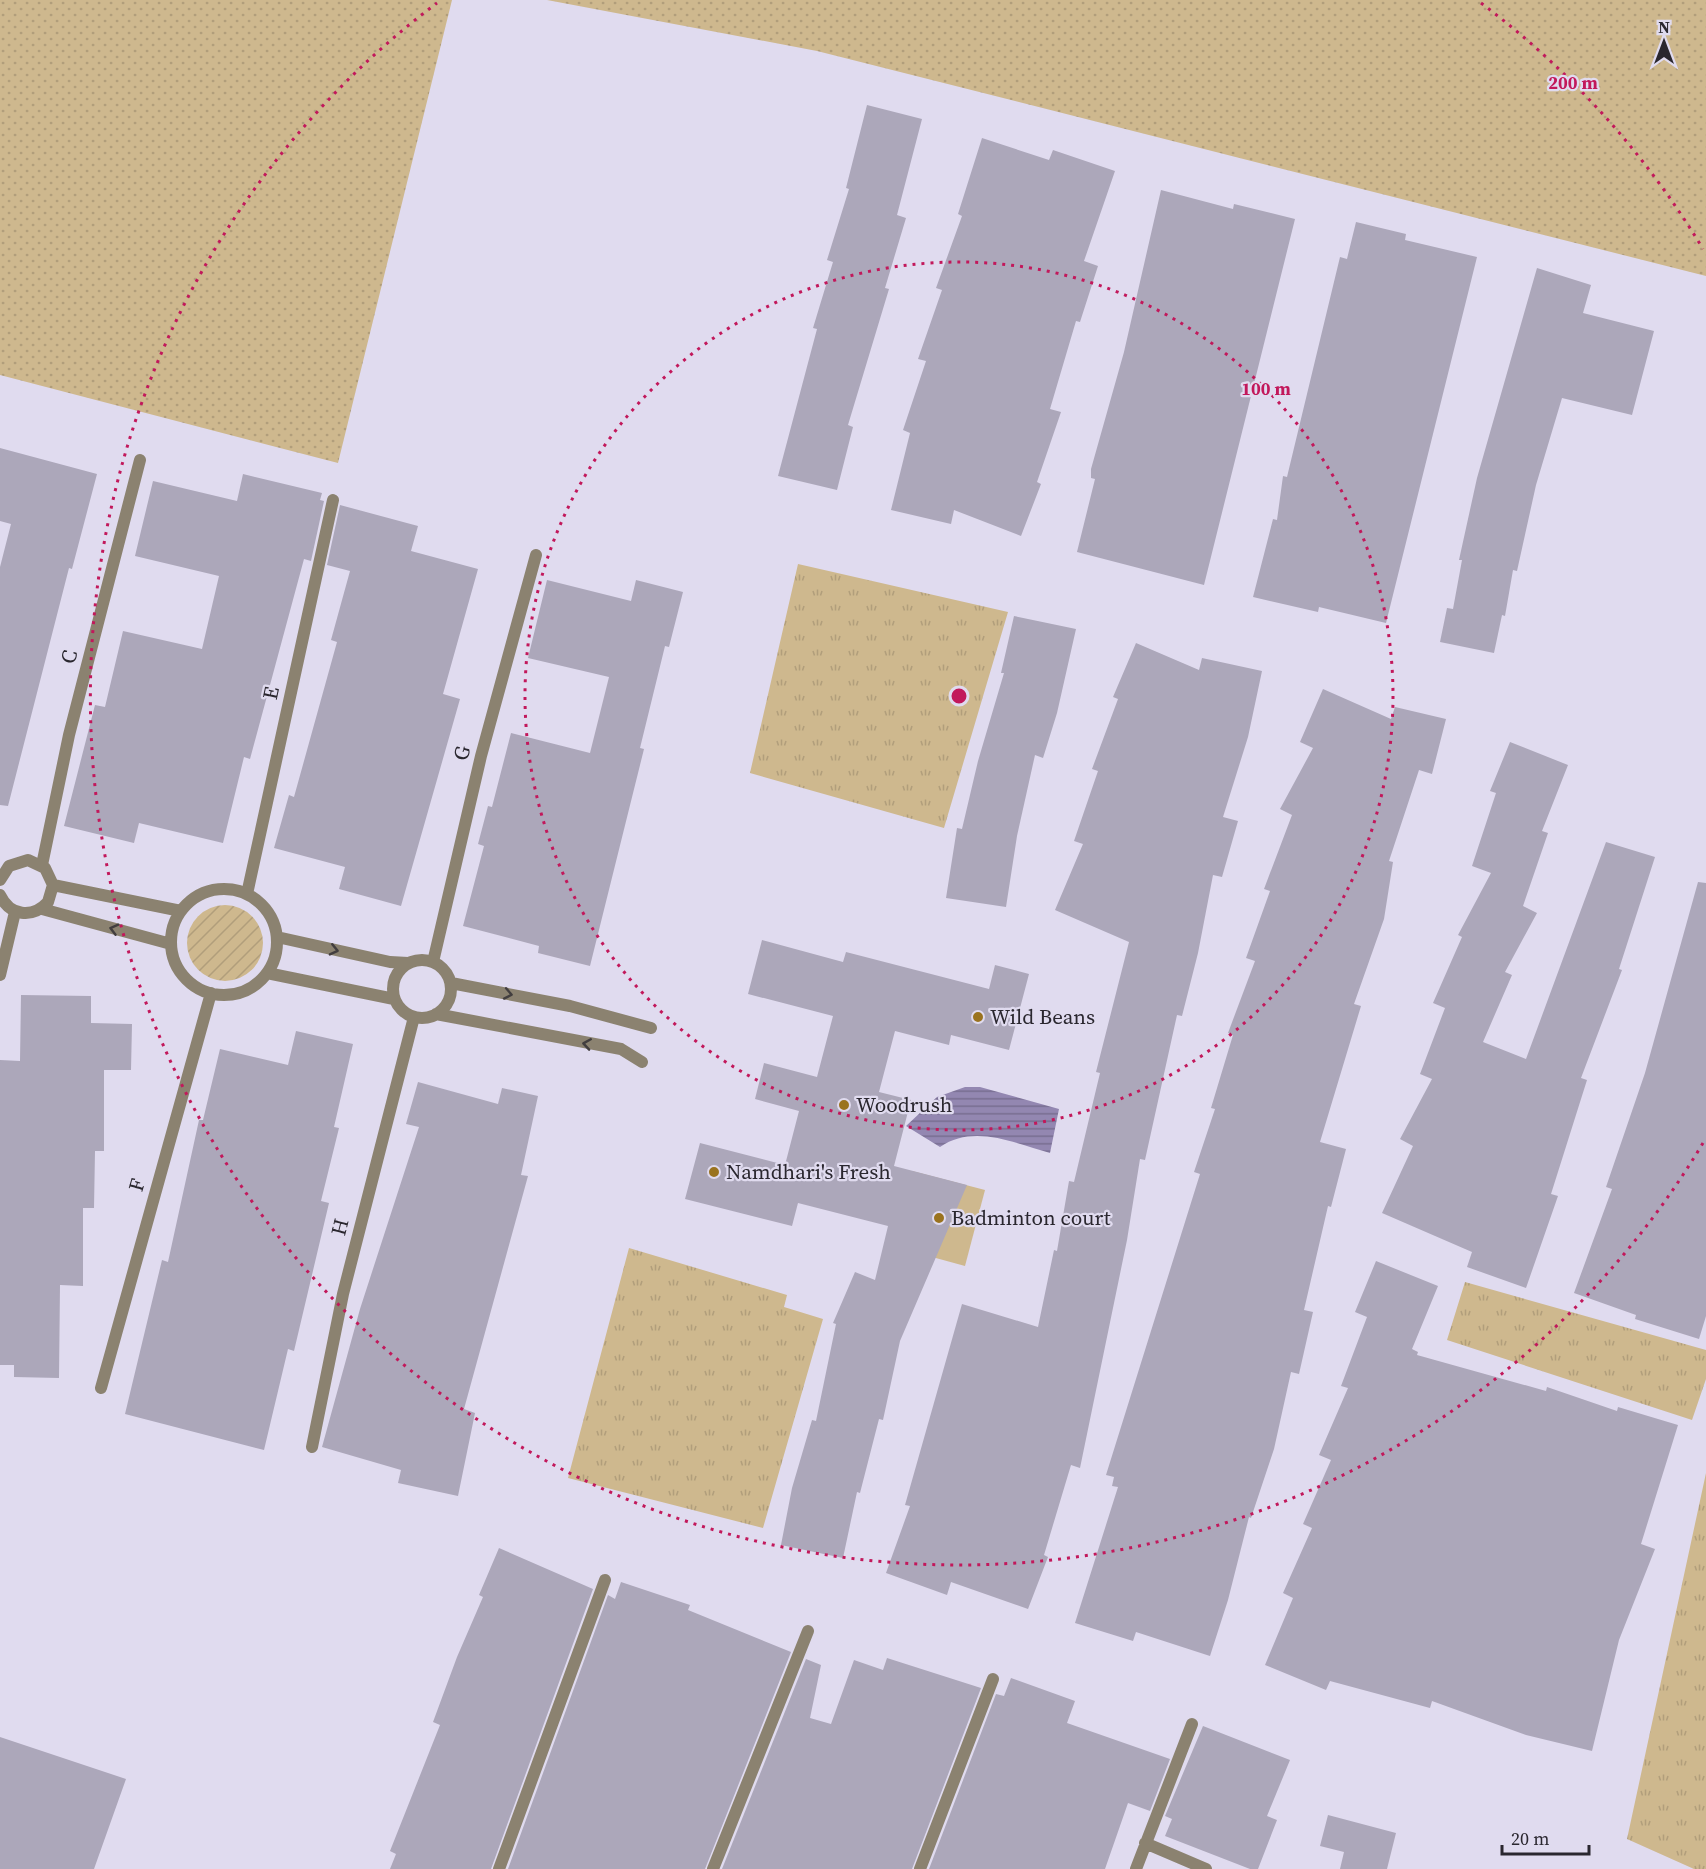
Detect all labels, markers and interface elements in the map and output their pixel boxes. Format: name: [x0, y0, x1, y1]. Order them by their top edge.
north arrow: [1634, 12, 1694, 72]
text: N: [1658, 16, 1670, 38]
text: 200 m: [1548, 70, 1598, 95]
text: 100 m: [1241, 376, 1291, 401]
street label: C: [53, 647, 84, 667]
street label: E: [255, 684, 286, 702]
centre of rings: [949, 686, 969, 706]
street label: G: [446, 742, 477, 763]
one-way arrow: [109, 923, 119, 936]
one-way arrow: [329, 942, 339, 955]
one-way arrow: [503, 987, 513, 1000]
place label: Wild Beans: [990, 1002, 1095, 1031]
marker: Wild Beans: [971, 1010, 985, 1024]
one-way arrow: [582, 1038, 592, 1051]
place label: Woodrush: [856, 1090, 952, 1119]
marker: Woodrush: [837, 1098, 851, 1112]
place label: Namdhari's Fresh: [726, 1157, 891, 1186]
marker: Namdhari's Fresh: [707, 1165, 721, 1179]
street label: F: [121, 1175, 152, 1195]
place label: Badminton court: [951, 1203, 1111, 1232]
marker: Badminton court: [932, 1211, 946, 1225]
street label: H: [323, 1215, 356, 1238]
scale bar: [1502, 1818, 1589, 1856]
text: 20 m: [1511, 1826, 1549, 1851]

